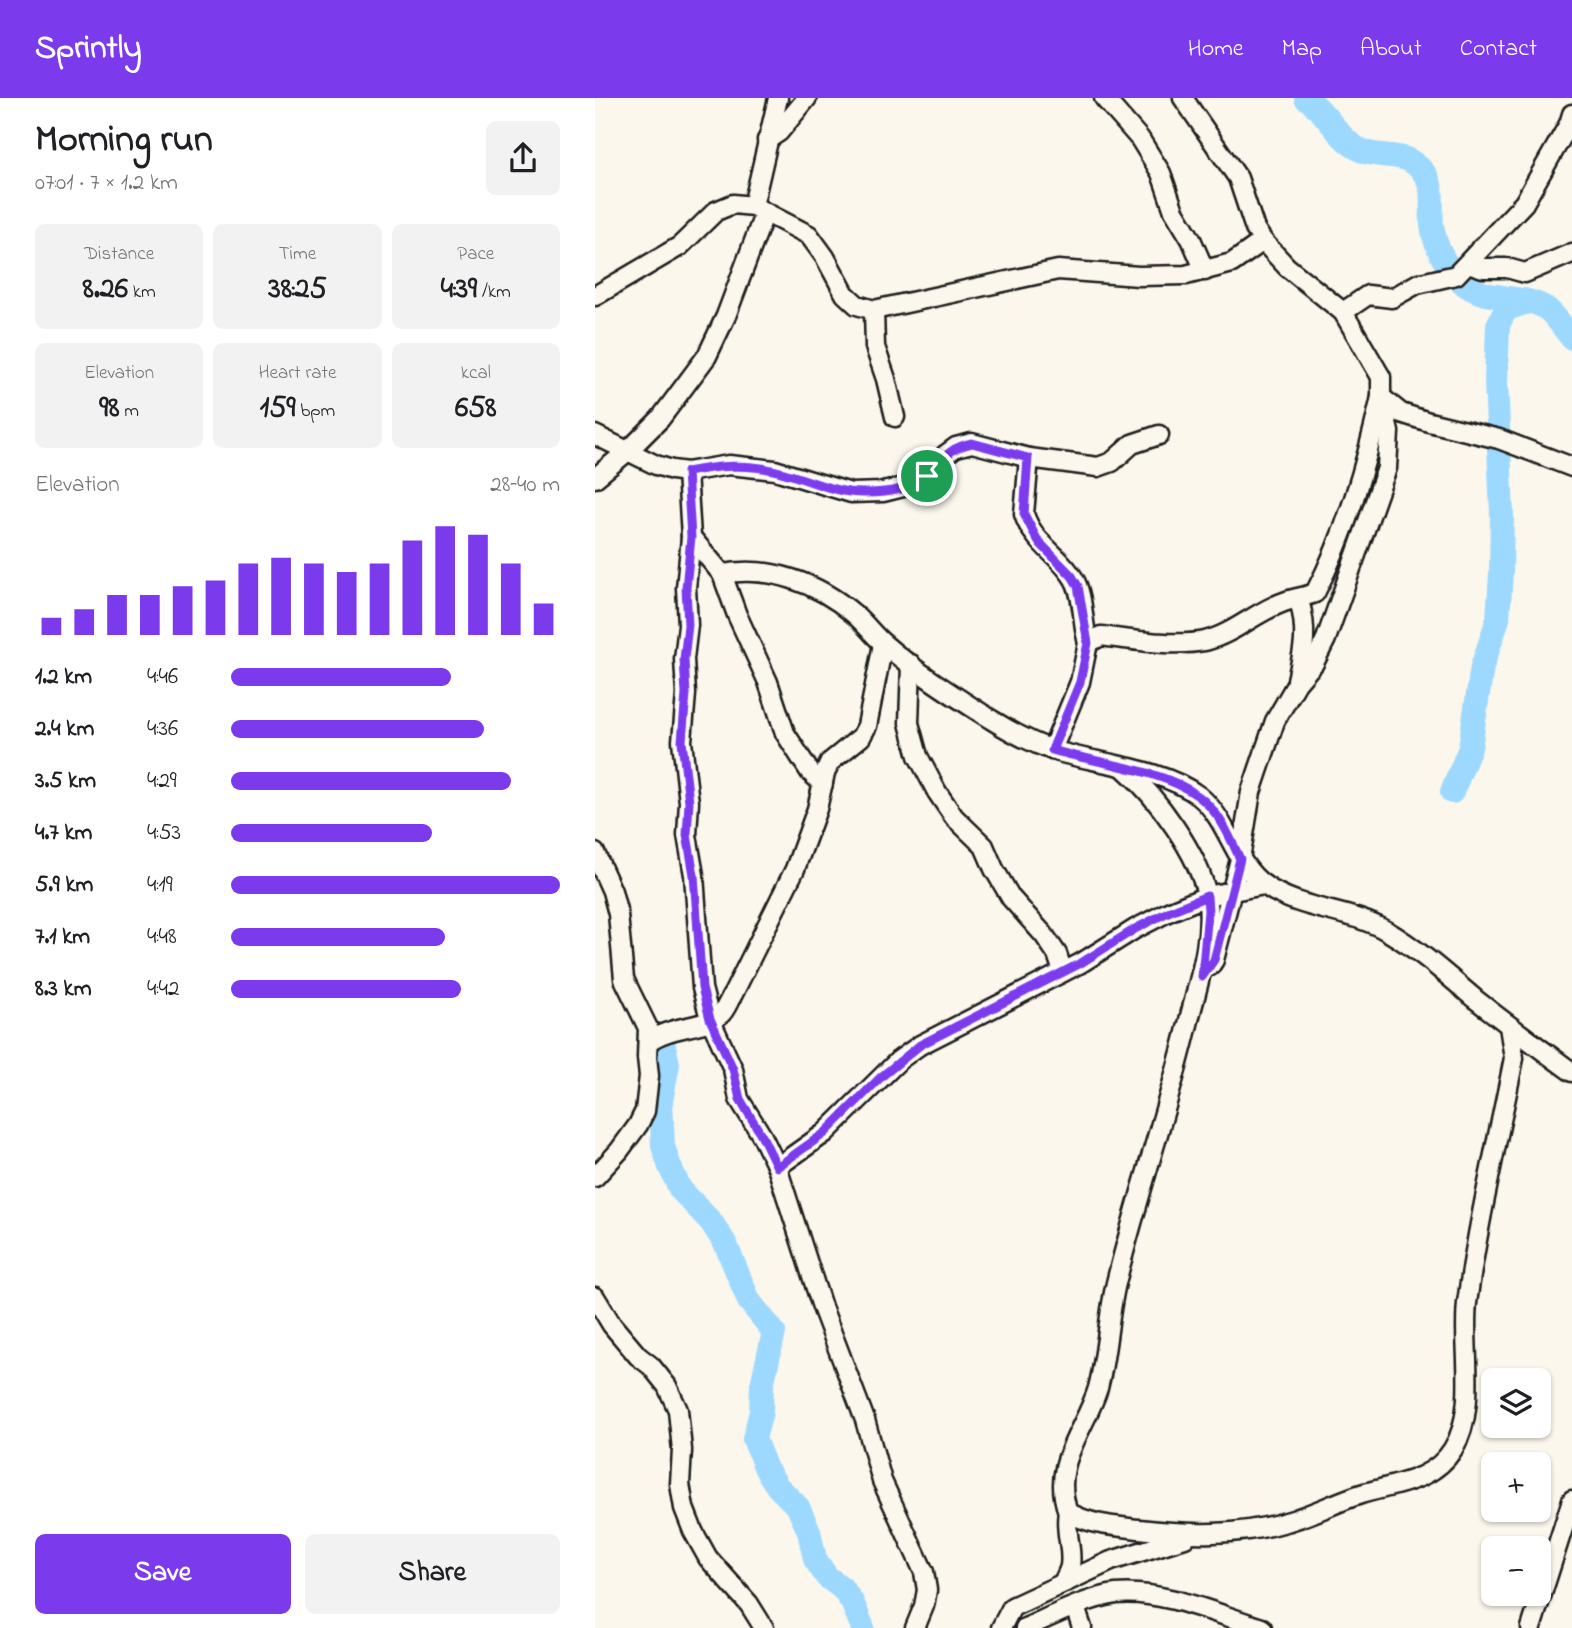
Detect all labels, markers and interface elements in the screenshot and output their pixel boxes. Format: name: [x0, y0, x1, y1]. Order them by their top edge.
text: Sprintly: [35, 25, 142, 73]
text: Home: [1188, 32, 1244, 67]
text: Map: [1282, 32, 1322, 67]
text: About: [1360, 32, 1422, 67]
text: Contact: [1460, 32, 1537, 67]
text: Morning run: [35, 113, 213, 169]
button: share: [486, 121, 560, 195]
text: 07:01 · 7 × 1.2 km: [35, 167, 178, 200]
text: Distance: [84, 241, 154, 268]
text: Time: [279, 241, 316, 268]
text: Pace: [457, 241, 494, 268]
text: 8.26: [83, 268, 128, 312]
text: 38:25: [268, 268, 327, 312]
text: 4:39: [441, 268, 477, 312]
text: km: [128, 279, 156, 306]
text: /km: [477, 279, 511, 306]
text: Elevation: [84, 360, 154, 387]
text: Heart rate: [259, 360, 336, 387]
text: kcal: [461, 360, 491, 387]
text: 98: [99, 387, 120, 431]
text: 159: [260, 387, 295, 431]
text: 658: [455, 387, 497, 431]
text: m: [120, 398, 139, 425]
text: bpm: [295, 398, 335, 425]
pin: [897, 446, 957, 506]
icon: arrive: [908, 457, 946, 495]
text: Elevation: [35, 469, 120, 502]
text: 28–40 m: [490, 469, 560, 502]
text: 1.2 km: [35, 661, 92, 694]
text: 4:46: [147, 661, 178, 694]
text: 2.4 km: [35, 713, 94, 746]
text: 4:36: [147, 713, 178, 746]
text: 3.5 km: [35, 765, 96, 798]
text: 4:29: [147, 765, 177, 798]
text: 4.7 km: [35, 817, 92, 850]
text: 4:53: [147, 817, 181, 850]
text: 5.9 km: [35, 869, 93, 902]
text: 4:19: [147, 869, 173, 902]
text: 7.1 km: [35, 921, 90, 954]
text: 4:48: [147, 921, 177, 954]
text: 8.3 km: [35, 973, 92, 1006]
text: 4:42: [147, 973, 179, 1006]
map controls: [1481, 1368, 1551, 1606]
button: layers: [1481, 1368, 1551, 1438]
button: +: [1481, 1452, 1551, 1522]
button: Save: [35, 1534, 291, 1614]
button: Share: [305, 1534, 560, 1614]
button: −: [1481, 1536, 1551, 1606]

